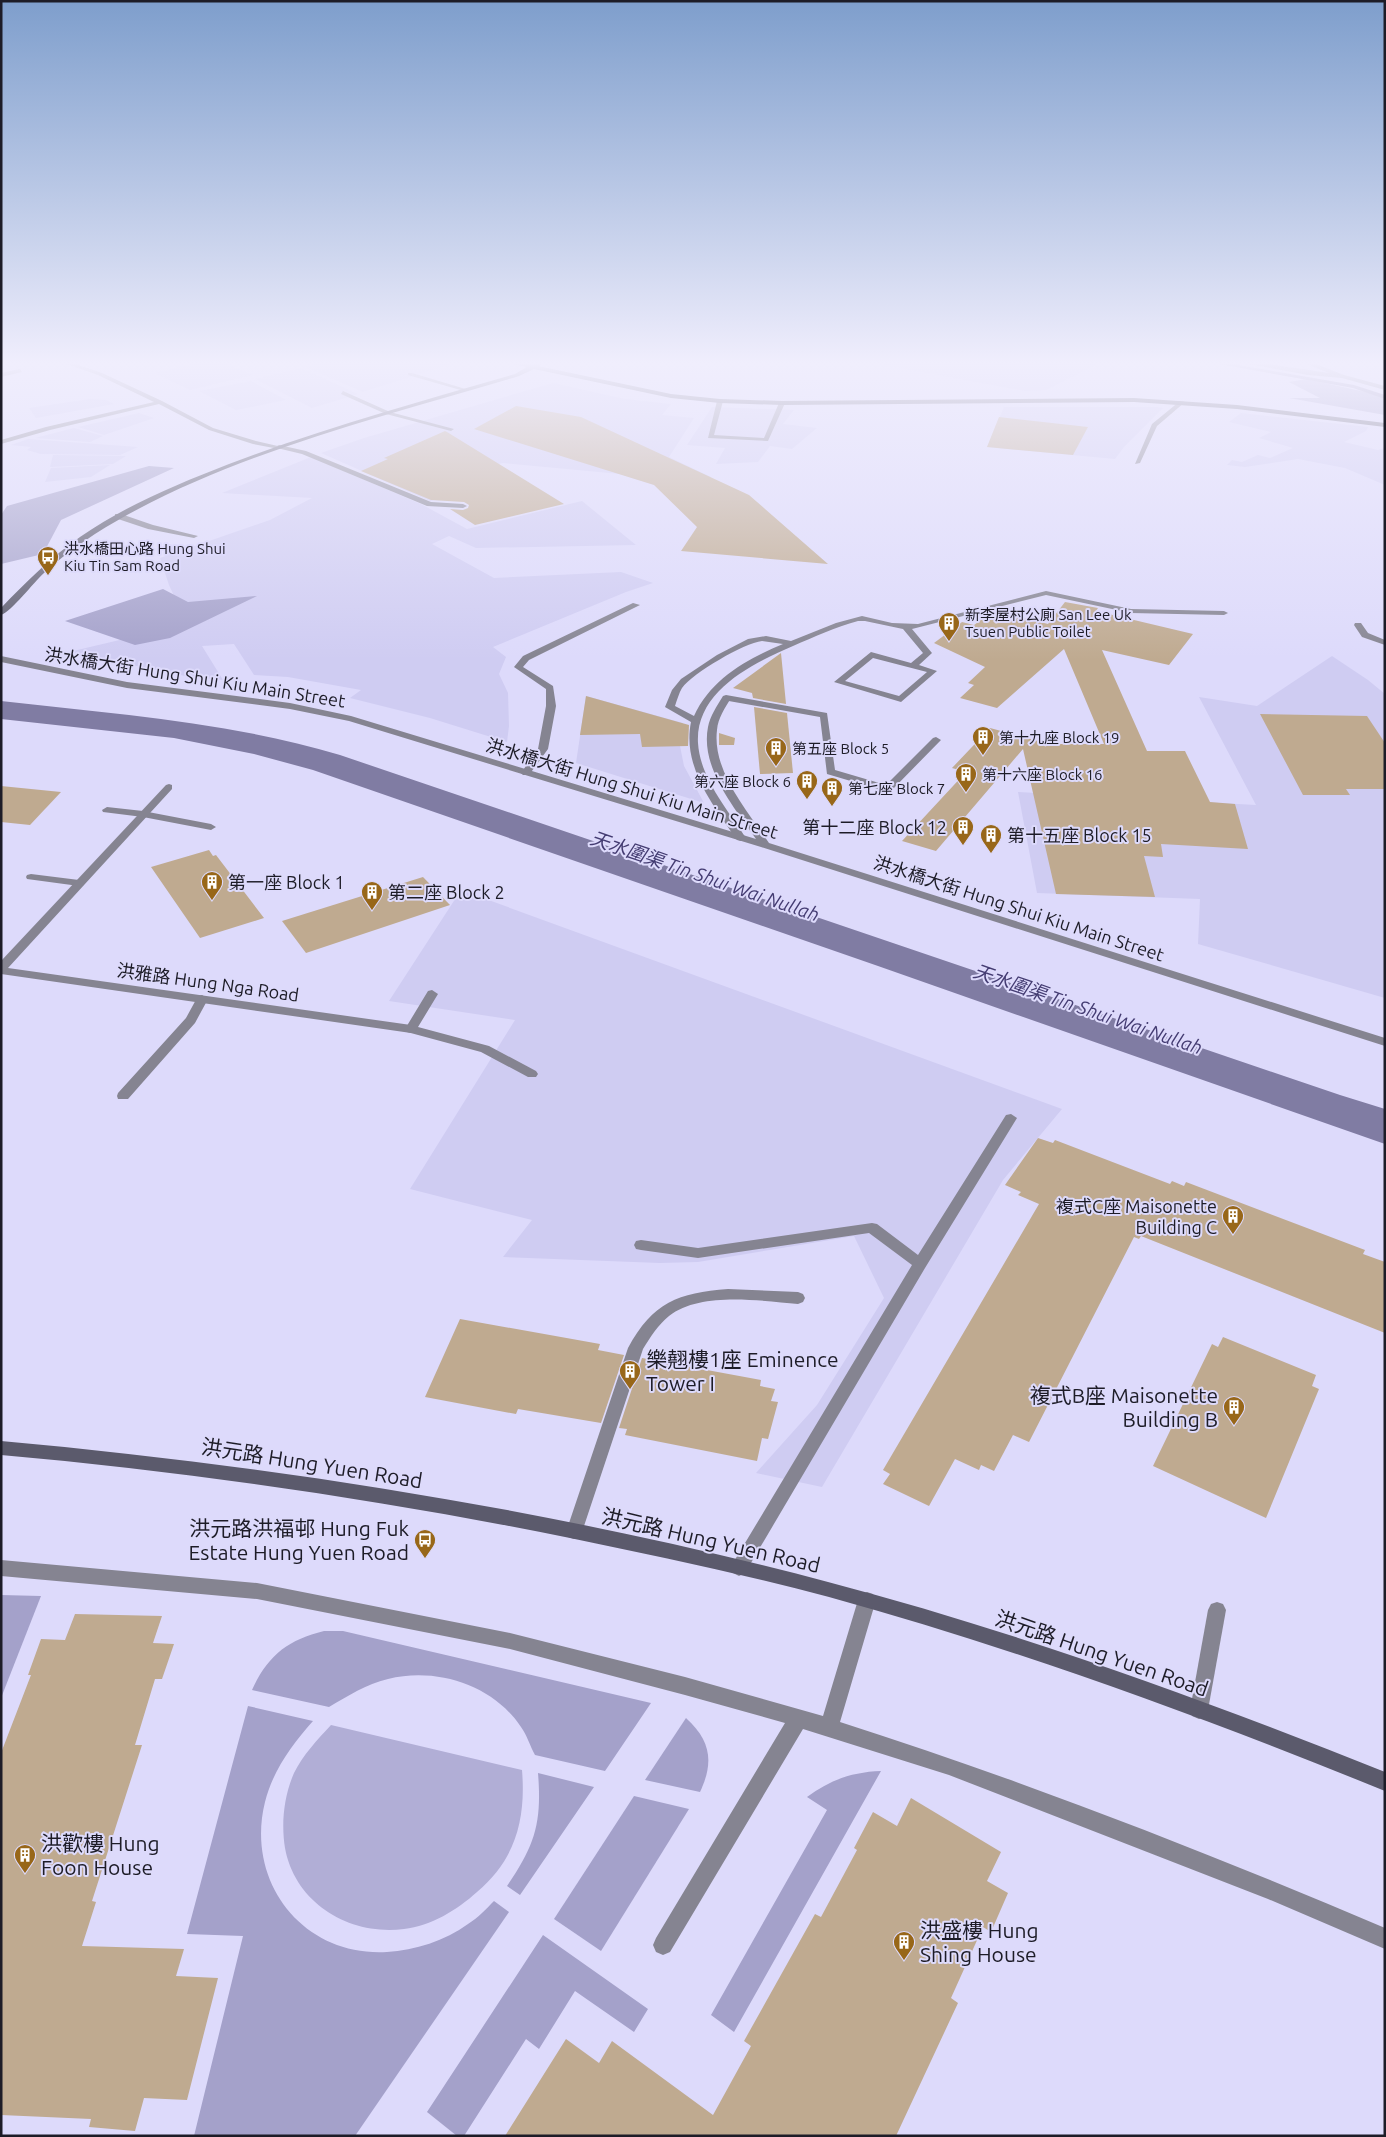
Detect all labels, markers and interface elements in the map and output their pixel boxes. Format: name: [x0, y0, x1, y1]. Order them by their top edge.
place label: 洪水橋田心路 Hung Shui Kiu Tin Sam Road: [64, 540, 226, 574]
bus stop icon: 洪水橋田心路 Hung Shui Kiu Tin Sam Road: [36, 545, 60, 576]
place label: 新李屋村公廁 San Lee Uk Tsuen Public Toilet: [965, 606, 1132, 640]
building icon: 新李屋村公廁 San Lee Uk Tsuen Public Toilet: [937, 611, 961, 642]
street label: 洪水橋大街 Hung Shui Kiu Main Street: [43, 643, 347, 711]
building icon: 第十九座 Block 19: [971, 725, 995, 756]
place label: 第十九座 Block 19: [999, 729, 1120, 746]
street label: 洪水橋大街 Hung Shui Kiu Main Street: [484, 734, 780, 842]
building icon: 第五座 Block 5: [764, 736, 788, 767]
place label: 第五座 Block 5: [792, 740, 889, 757]
building icon: 第十六座 Block 16: [954, 762, 978, 793]
place label: 第十六座 Block 16: [982, 766, 1103, 783]
building icon: 第六座 Block 6: [795, 769, 819, 800]
place label: 第六座 Block 6: [694, 773, 791, 790]
building icon: 第七座 Block 7: [820, 776, 844, 807]
place label: 第七座 Block 7: [848, 780, 945, 797]
building icon: 第十二座 Block 12: [951, 815, 975, 846]
place label: 第十二座 Block 12: [802, 817, 947, 837]
building icon: 第十五座 Block 15: [979, 823, 1003, 854]
place label: 第十五座 Block 15: [1007, 825, 1152, 845]
water label: 天水圍渠 Tin Shui Wai Nullah: [588, 826, 822, 926]
street label: 洪水橋大街 Hung Shui Kiu Main Street: [871, 851, 1167, 965]
building icon: 第一座 Block 1: [200, 870, 224, 901]
place label: 第一座 Block 1: [228, 872, 345, 892]
building icon: 第二座 Block 2: [360, 880, 384, 911]
place label: 第二座 Block 2: [388, 882, 505, 902]
street label: 洪雅路 Hung Nga Road: [116, 959, 300, 1005]
water label: 天水圍渠 Tin Shui Wai Nullah: [971, 959, 1205, 1059]
place label: 複式C座 Maisonette Building C: [1056, 1196, 1217, 1237]
building icon: 複式C座 Maisonette Building C: [1221, 1204, 1245, 1235]
place label: 樂翹樓1座 Eminence Tower I: [646, 1347, 839, 1395]
building icon: 樂翹樓1座 Eminence Tower I: [618, 1359, 642, 1390]
place label: 複式B座 Maisonette Building B: [1030, 1383, 1218, 1431]
building icon: 複式B座 Maisonette Building B: [1222, 1395, 1246, 1426]
street label: 洪元路 Hung Yuen Road: [200, 1434, 424, 1492]
street label: 洪元路 Hung Yuen Road: [599, 1503, 823, 1577]
place label: 洪元路洪福邨 Hung Fuk Estate Hung Yuen Road: [189, 1516, 409, 1564]
bus stop icon: 洪元路洪福邨 Hung Fuk Estate Hung Yuen Road: [413, 1528, 437, 1559]
street label: 洪元路 Hung Yuen Road: [992, 1605, 1212, 1701]
place label: 洪歡樓 Hung Foon House: [41, 1831, 160, 1879]
building icon: 洪歡樓 Hung Foon House: [13, 1843, 37, 1874]
place label: 洪盛樓 Hung Shing House: [920, 1918, 1039, 1966]
building icon: 洪盛樓 Hung Shing House: [892, 1930, 916, 1961]

